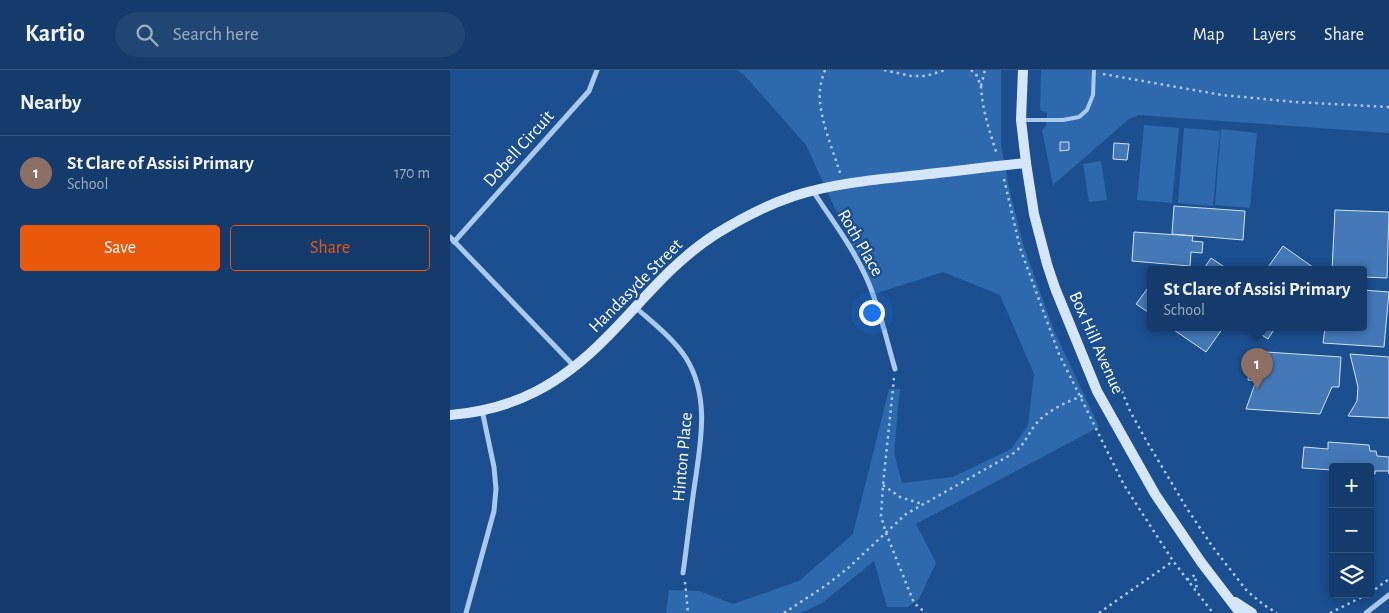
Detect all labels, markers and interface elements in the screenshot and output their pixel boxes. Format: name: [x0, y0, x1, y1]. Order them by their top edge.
search box: [115, 12, 465, 57]
icon: search: [133, 21, 161, 49]
text: Kartio: [25, 22, 85, 46]
text: Search here: [173, 25, 259, 44]
text: Map: [1193, 26, 1224, 44]
text: Layers: [1252, 26, 1296, 44]
text: Share: [1324, 26, 1364, 44]
text: Nearby: [20, 92, 81, 113]
street label: Dobell Circuit: [480, 107, 558, 191]
text: St Clare of Assisi Primary: [67, 154, 254, 173]
text: 1: [33, 165, 39, 181]
text: 170 m: [394, 165, 430, 181]
text: School: [67, 176, 108, 192]
street label: Roth Place: [834, 207, 886, 279]
button: Save: [20, 225, 220, 271]
button: Share: [230, 225, 430, 271]
street label: Handasyde Street: [586, 236, 686, 336]
popup: [1147, 266, 1367, 331]
text: St Clare of Assisi Primary: [1164, 280, 1350, 299]
street label: Box Hill Avenue: [1065, 289, 1127, 397]
your location: [859, 300, 885, 326]
text: School: [1164, 302, 1205, 318]
pin: 1: [1241, 348, 1273, 389]
street label: Hinton Place: [670, 412, 696, 502]
map controls: [1329, 463, 1374, 598]
button: +: [1329, 463, 1374, 508]
button: −: [1329, 508, 1374, 553]
button: layers: [1329, 553, 1374, 598]

